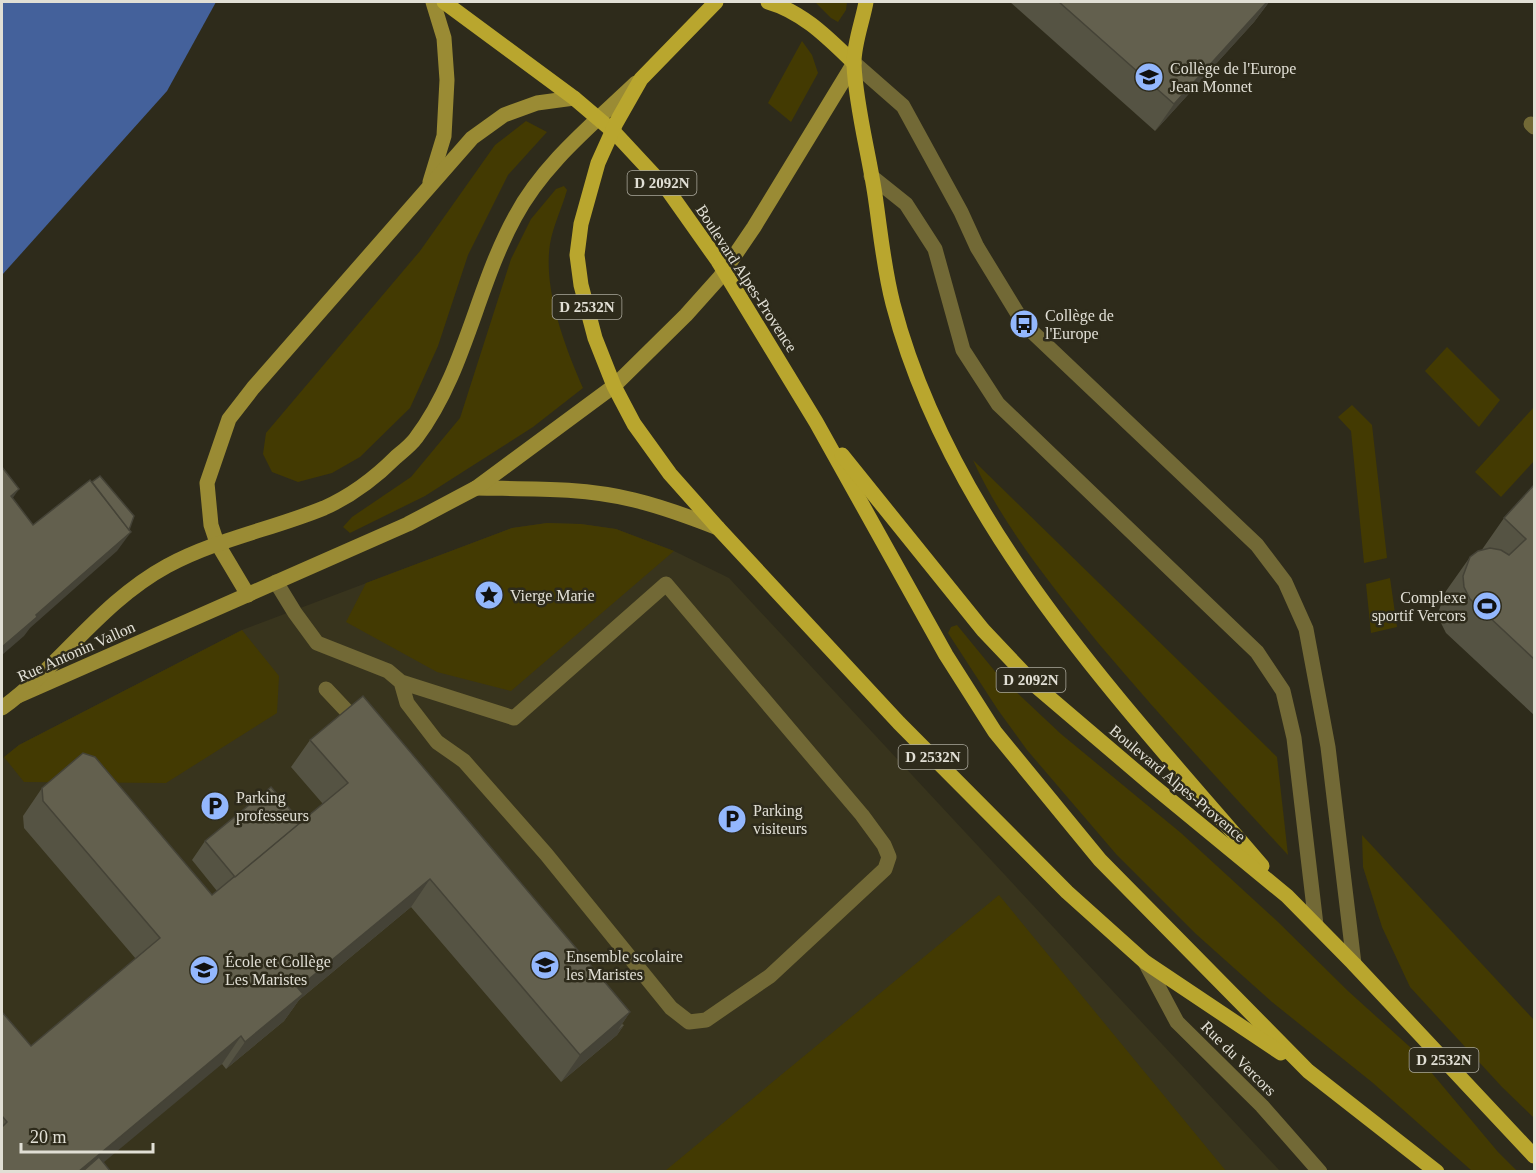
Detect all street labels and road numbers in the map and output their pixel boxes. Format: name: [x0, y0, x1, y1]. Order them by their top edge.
road number: D 2092N: [628, 171, 696, 195]
street label: Boulevard Alpes-Provence: [692, 202, 801, 356]
road number: D 2532N: [552, 295, 622, 319]
street label: Rue Antonin Vallon: [15, 618, 138, 685]
road number: D 2092N: [996, 668, 1066, 692]
street label: Boulevard Alpes-Provence: [1106, 722, 1249, 846]
road number: D 2532N: [898, 745, 968, 769]
street label: Rue du Vercors: [1198, 1018, 1279, 1099]
road number: D 2532N: [1410, 1048, 1478, 1072]

